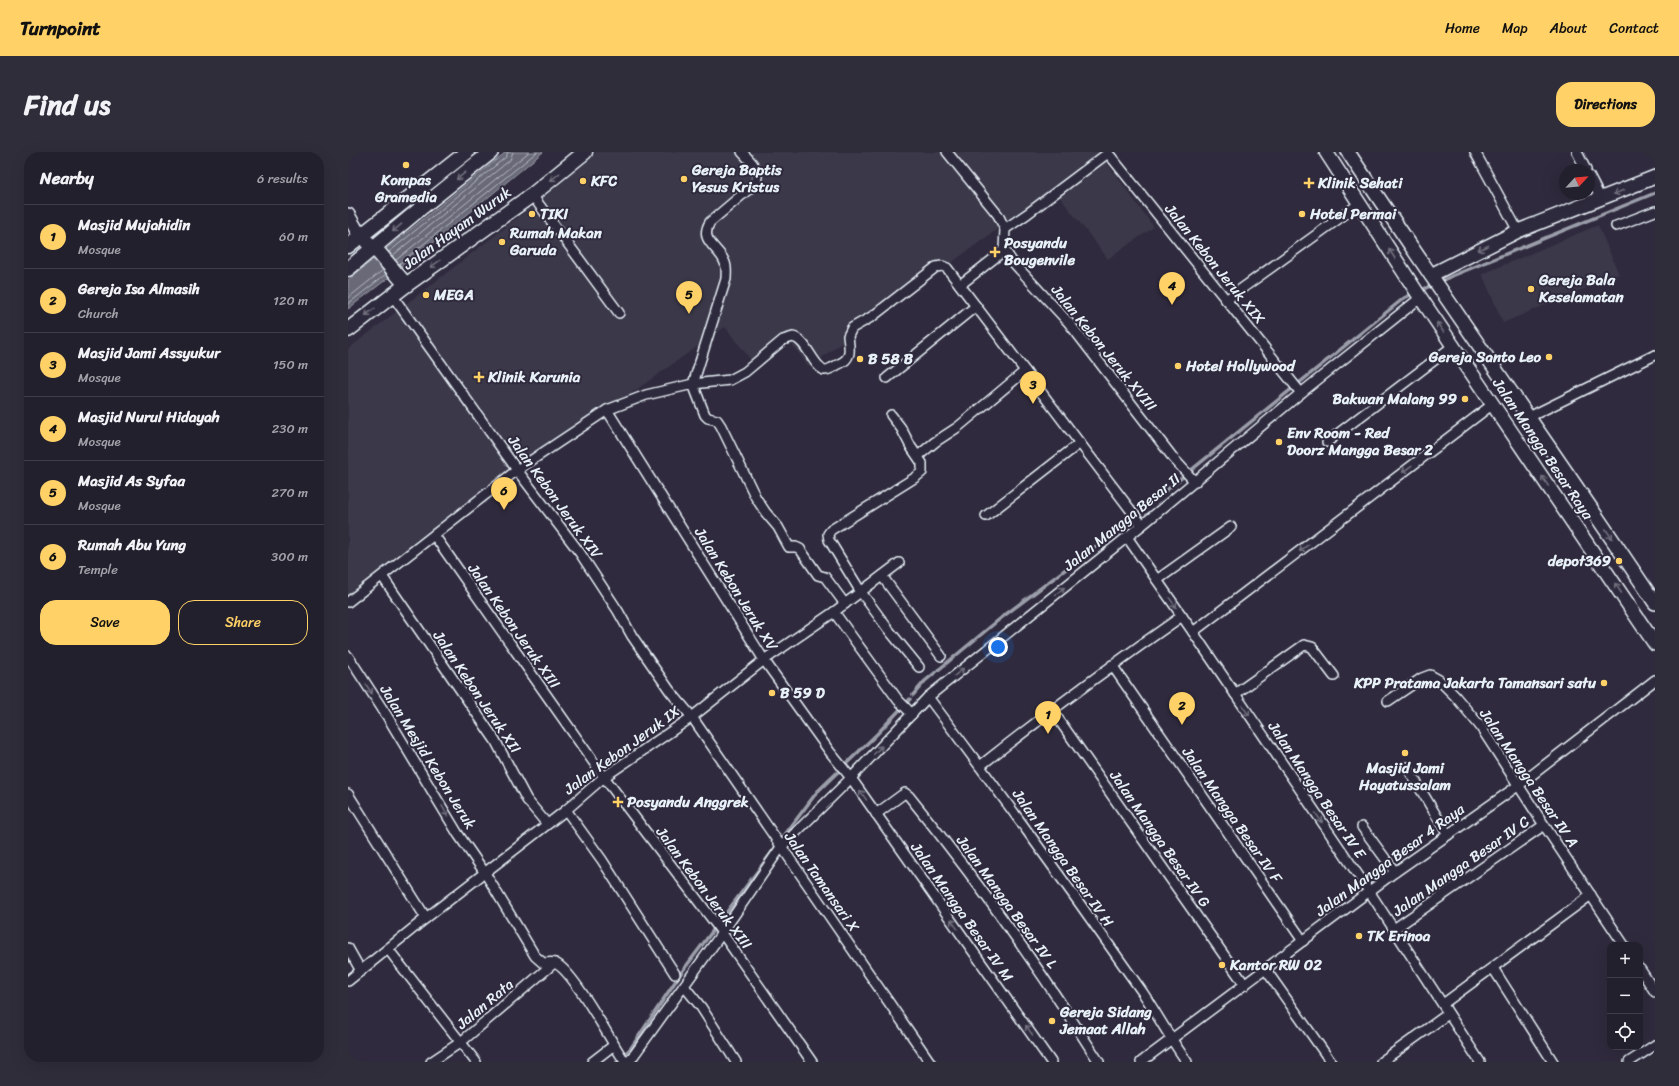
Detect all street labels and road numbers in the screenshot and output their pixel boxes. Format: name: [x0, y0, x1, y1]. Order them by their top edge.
street label: Jalan Hayam Wuruk: [396, 179, 517, 277]
street label: Jalan Kebon Jeruk XIX: [1157, 197, 1272, 330]
street label: Jalan Kebon Jeruk XVIII: [1044, 278, 1164, 418]
street label: Jalan Mangga Besar Raya: [1485, 372, 1601, 526]
street label: Jalan Kebon Jeruk XIV: [500, 429, 610, 565]
street label: Jalan Mangga Besar II: [1057, 466, 1187, 578]
street label: Jalan Kebon Jeruk XV: [687, 521, 785, 657]
street label: Jalan Kebon Jeruk XIII: [464, 560, 564, 692]
street label: Jalan Kebon Jeruk XII: [429, 627, 525, 757]
street label: Jalan Mesjid Kebon Jeruk: [372, 679, 483, 835]
street label: Jalan Kebon Jeruk IX: [557, 699, 686, 802]
street label: Jalan Mangga Besar IV A: [1472, 702, 1585, 853]
street label: Jalan Mangga Besar IV E: [1261, 715, 1374, 866]
street label: Jalan Mangga Besar IV F: [1175, 741, 1290, 890]
street label: Jalan Mangga Besar IV G: [1102, 764, 1217, 913]
street label: Jalan Mangga Besar IV H: [1005, 783, 1121, 933]
street label: Jalan Mangga Besar 4 Raya: [1309, 796, 1471, 924]
street label: Jalan Mangga Besar IV C: [1386, 808, 1536, 924]
street label: Jalan Kebon Jeruk XIII: [648, 820, 759, 955]
street label: Jalan Tamansari X: [777, 825, 867, 938]
street label: Jalan Mangga Besar IV L: [949, 829, 1065, 974]
street label: Jalan Mangga Besar IV M: [903, 836, 1020, 988]
street label: Jalan Rata: [450, 972, 520, 1037]

